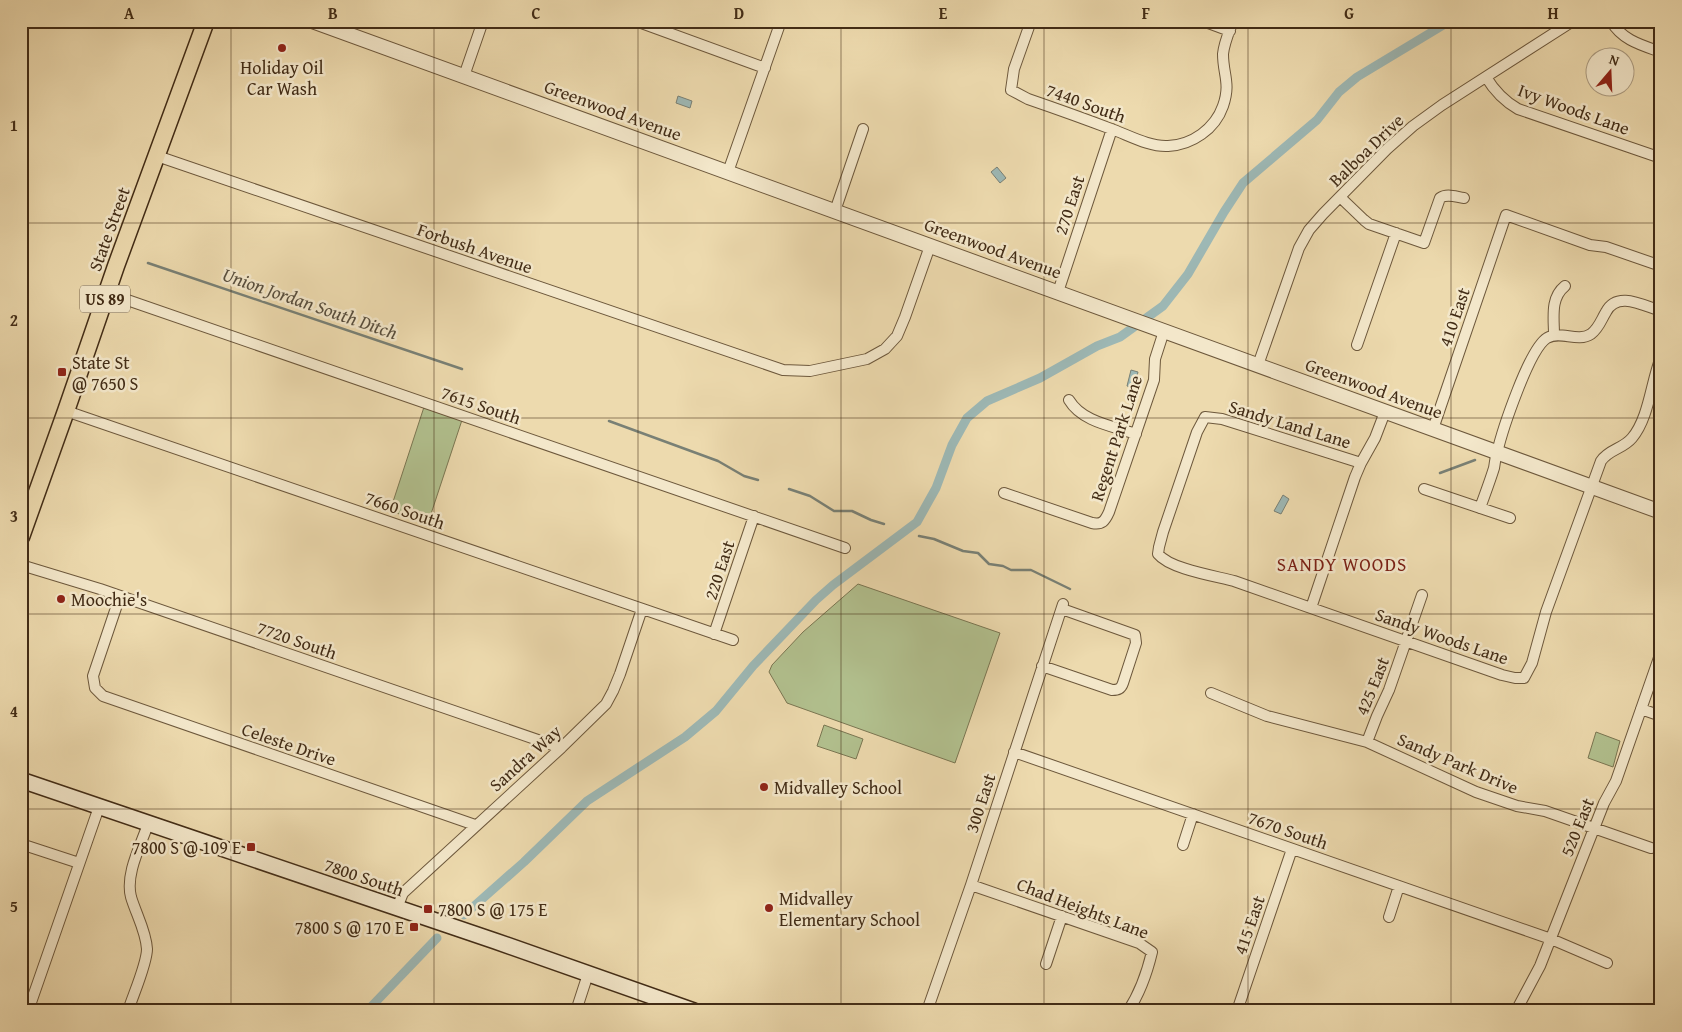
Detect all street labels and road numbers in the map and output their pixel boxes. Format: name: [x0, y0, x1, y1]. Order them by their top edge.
street label: Greenwood Avenue: [540, 73, 686, 147]
street label: 7440 South: [1042, 76, 1130, 130]
street label: Ivy Woods Lane: [1514, 76, 1634, 142]
street label: Balboa Drive: [1322, 107, 1410, 193]
street label: 270 East: [1047, 171, 1091, 238]
street label: State Street: [81, 182, 137, 275]
street label: Greenwood Avenue: [920, 211, 1066, 285]
street label: Forbush Avenue: [414, 216, 536, 280]
street label: 410 East: [1431, 283, 1477, 350]
road number: US 89: [80, 286, 130, 312]
street label: Greenwood Avenue: [1301, 351, 1447, 425]
street label: Regent Park Lane: [1083, 371, 1149, 505]
street label: 7615 South: [437, 379, 525, 431]
street label: Sandy Land Lane: [1225, 393, 1355, 455]
street label: 7660 South: [361, 484, 449, 536]
street label: 220 East: [697, 536, 741, 603]
street label: Sandy Woods Lane: [1372, 601, 1512, 671]
street label: 7720 South: [253, 614, 341, 666]
street label: 425 East: [1348, 652, 1396, 719]
street label: Celeste Drive: [238, 715, 340, 773]
street label: Sandra Way: [483, 718, 567, 798]
street label: Sandy Park Drive: [1393, 725, 1523, 801]
street label: 300 East: [958, 769, 1002, 836]
street label: 520 East: [1553, 793, 1601, 860]
street label: 7670 South: [1244, 804, 1332, 856]
street label: 7800 South: [320, 851, 408, 903]
street label: Chad Heights Lane: [1013, 870, 1153, 946]
street label: 415 East: [1226, 891, 1272, 958]

